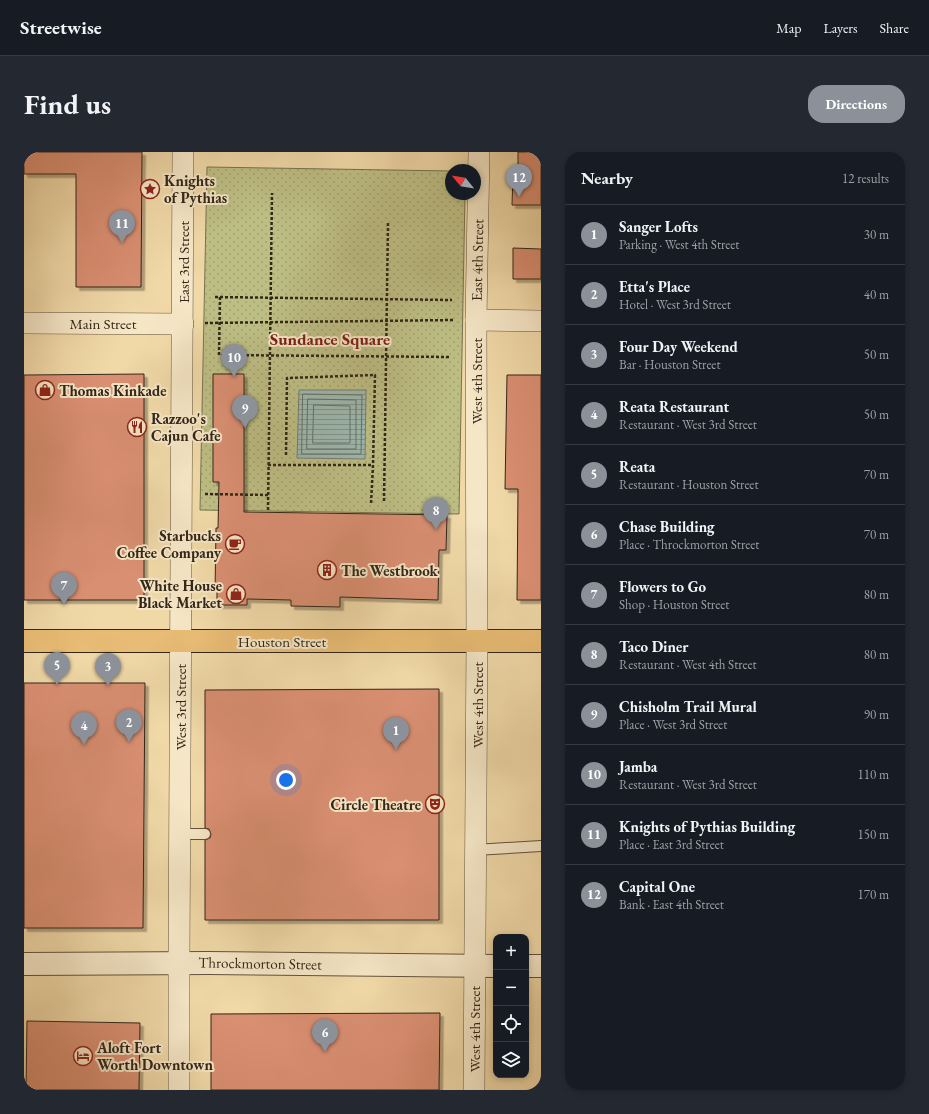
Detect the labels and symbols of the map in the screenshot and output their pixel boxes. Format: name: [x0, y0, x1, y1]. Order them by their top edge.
north arrow: [445, 164, 481, 200]
pin: 12: [506, 164, 532, 197]
place label: Knights of Pythias: [164, 171, 227, 207]
place icon: Knights of Pythias: [139, 178, 161, 200]
pin: 11: [109, 210, 135, 243]
street label: East 4th Street: [467, 218, 487, 301]
street label: East 3rd Street: [174, 221, 193, 303]
street label: Main Street: [70, 314, 137, 333]
district label: Sundance Square: [270, 328, 390, 350]
street label: West 4th Street: [467, 338, 486, 424]
pin: 10: [221, 344, 247, 377]
shop icon: Thomas Kinkade: [34, 379, 56, 401]
place label: Thomas Kinkade: [59, 381, 166, 400]
pin: 9: [232, 395, 258, 428]
place label: Razzoo's Cajun Cafe: [151, 409, 221, 445]
restaurant icon: Razzoo's Cajun Cafe: [126, 416, 148, 438]
pin: 8: [423, 497, 449, 530]
place label: Starbucks Coffee Company: [117, 526, 222, 562]
cafe icon: Starbucks Coffee Company: [224, 533, 246, 555]
building icon: The Westbrook: [316, 559, 338, 581]
place label: The Westbrook: [341, 561, 438, 580]
pin: 7: [51, 572, 77, 605]
place label: White House Black Market: [138, 576, 222, 612]
shop icon: White House Black Market: [225, 583, 247, 605]
street label: Houston Street: [238, 632, 326, 651]
pin: 5: [44, 652, 70, 685]
pin: 3: [95, 653, 121, 686]
street label: West 4th Street: [468, 662, 487, 748]
street label: West 3rd Street: [171, 664, 190, 750]
pin: 2: [116, 709, 142, 742]
pin: 4: [71, 712, 97, 745]
pin: 1: [383, 717, 409, 750]
your location: [276, 770, 296, 790]
theatre icon: Circle Theatre: [424, 793, 446, 815]
place label: Circle Theatre: [330, 795, 421, 814]
street label: Throckmorton Street: [198, 952, 322, 974]
street label: West 4th Street: [465, 986, 484, 1072]
pin: 6: [312, 1019, 338, 1052]
place label: Aloft Fort Worth Downtown: [96, 1038, 213, 1074]
hotel icon: Aloft Fort Worth Downtown: [72, 1045, 94, 1067]

